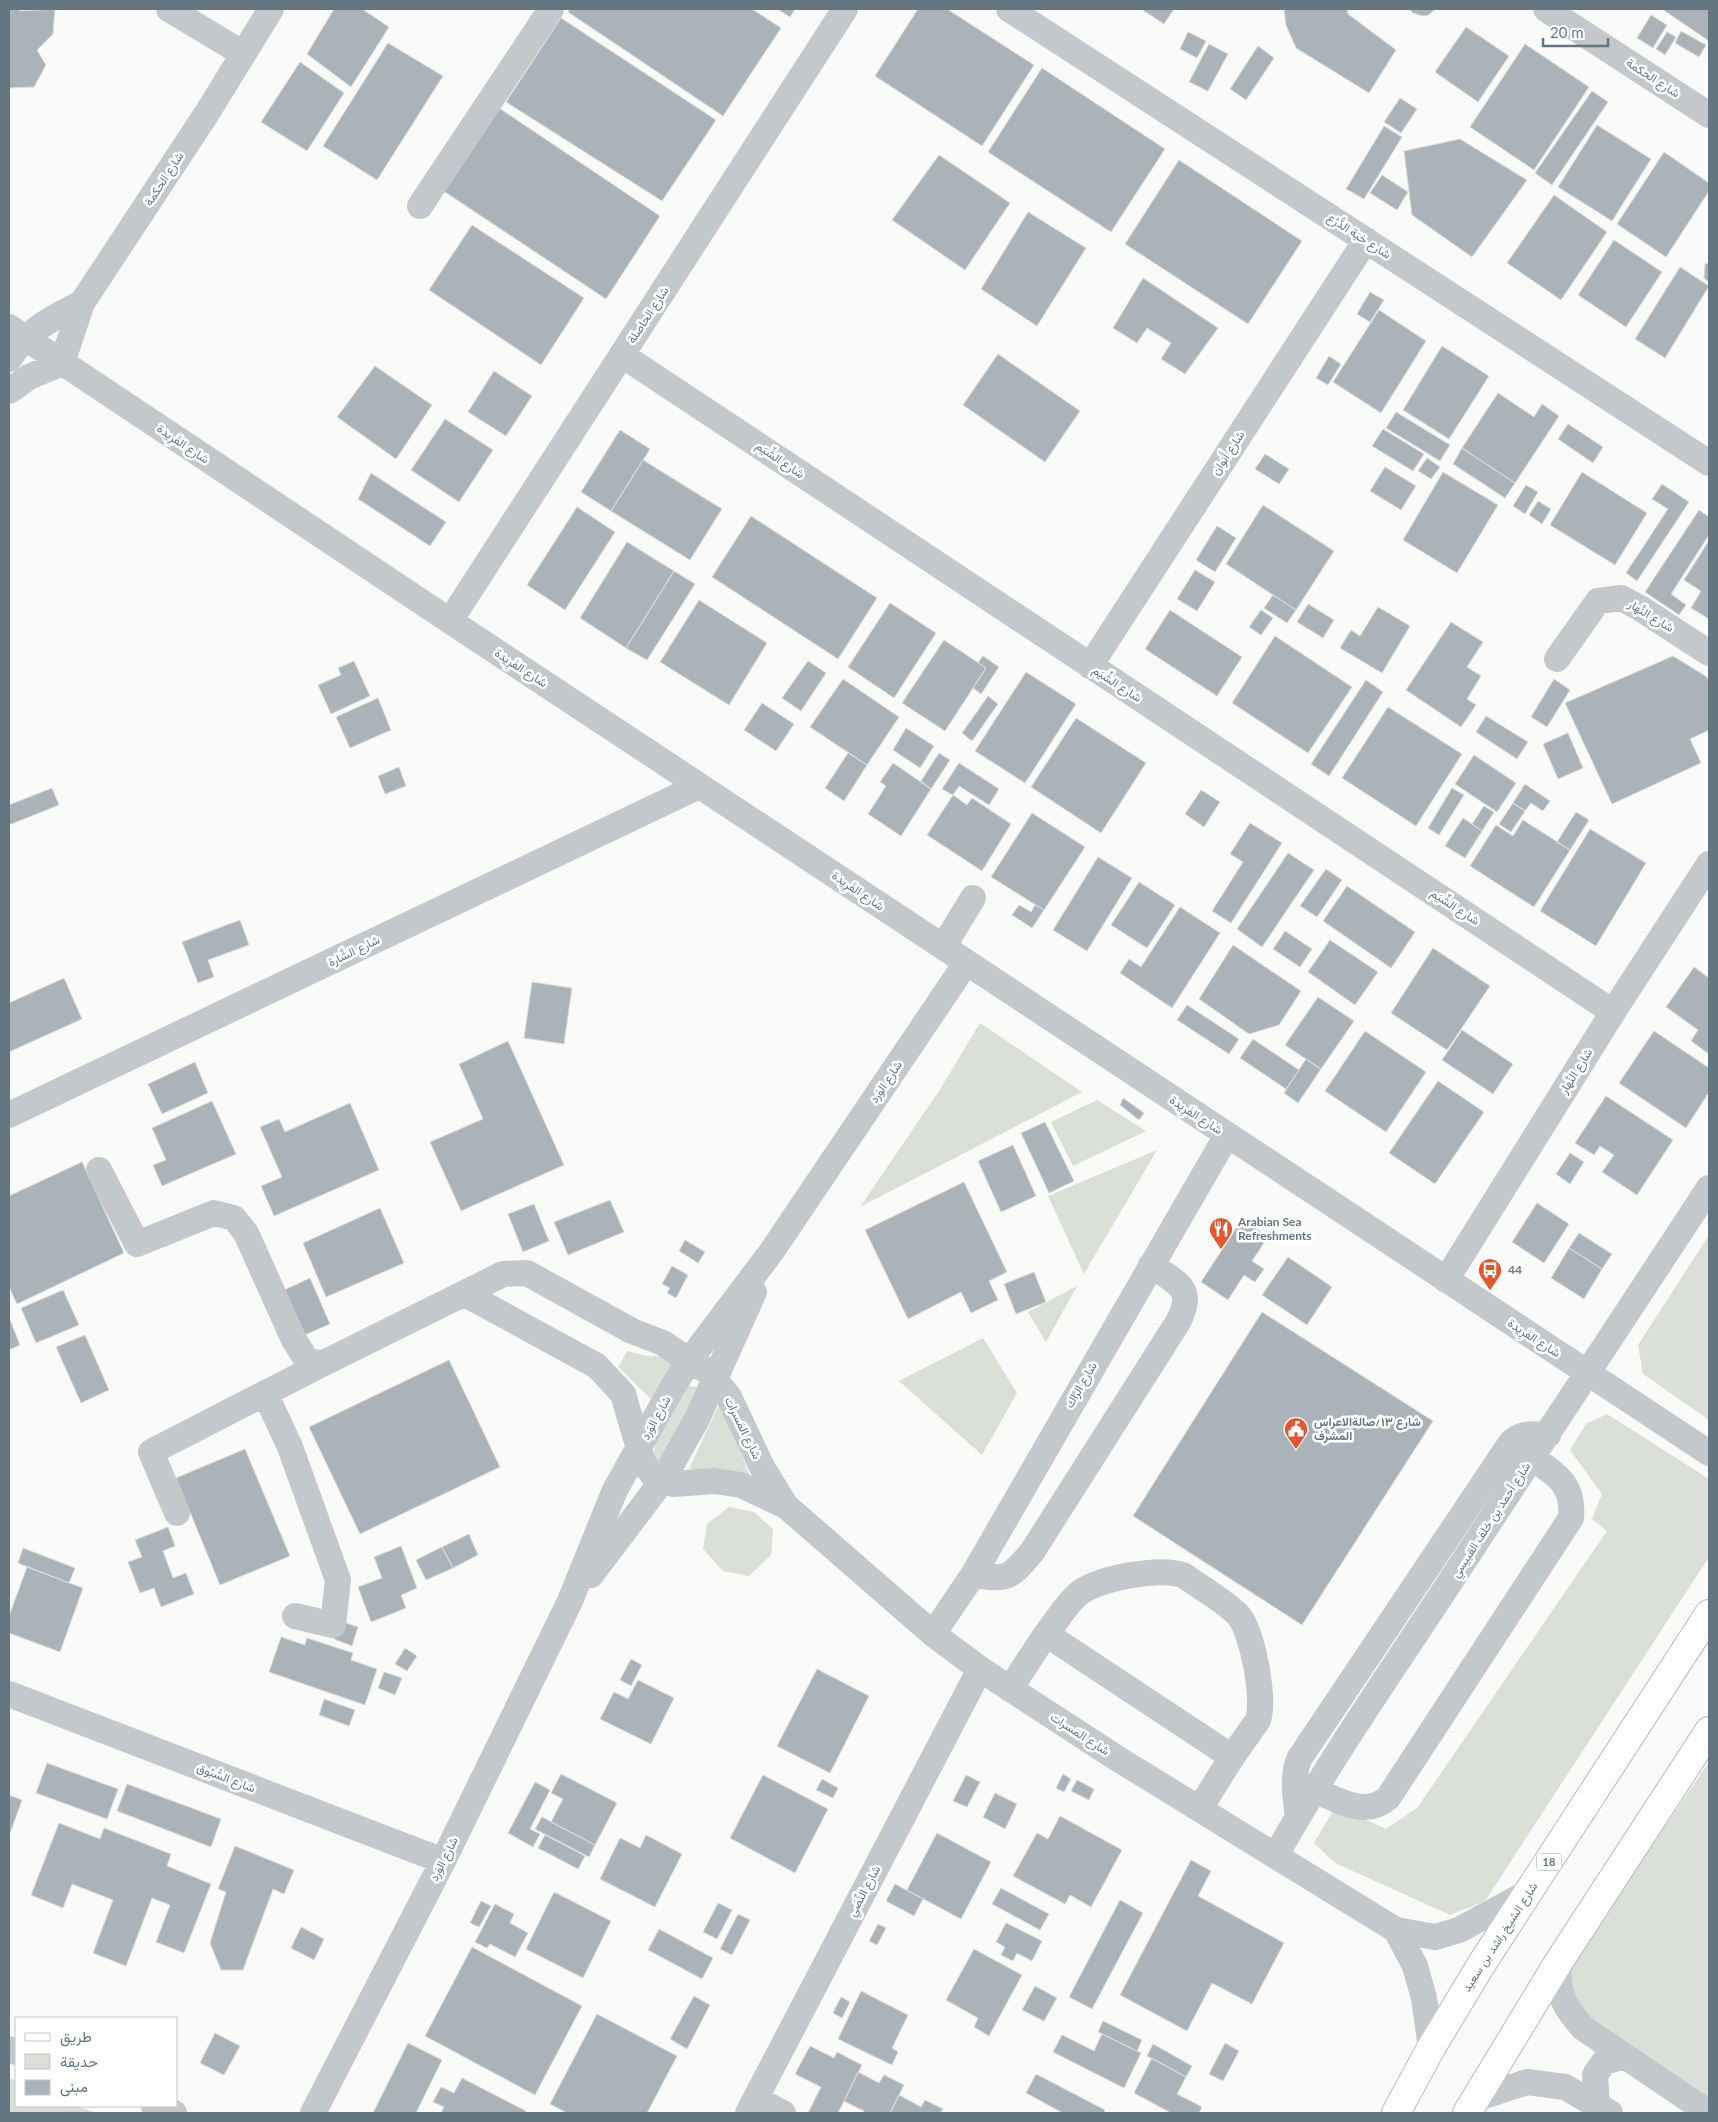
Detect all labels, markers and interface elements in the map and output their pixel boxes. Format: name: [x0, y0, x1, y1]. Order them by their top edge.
scale bar: [1543, 15, 1608, 47]
text: 20 m: [1550, 23, 1584, 41]
street label: شارع الحكمة: [1623, 55, 1683, 102]
street label: شارع الحكمة: [141, 149, 188, 209]
street label: شارع خبَة الدُّرُع: [1324, 209, 1394, 263]
street label: شارع الحاصلة: [624, 283, 673, 347]
street label: شارع الفَرِيدة: [153, 421, 212, 468]
street label: شارع أَنوان: [1207, 427, 1249, 479]
street label: شارع الشِّيَم: [752, 437, 808, 483]
street label: شارع النَّهار: [1624, 596, 1677, 637]
street label: شارع الفَرِيدة: [491, 645, 550, 692]
street label: شارع الشِّيَم: [1089, 662, 1145, 707]
street label: شارع الفَرِيدة: [828, 868, 887, 915]
street label: شارع الشِّيَم: [1427, 885, 1483, 930]
street label: شارع الشَّارة: [325, 931, 383, 971]
street label: شارع النَّهار: [1555, 1045, 1597, 1098]
street label: شارع الوَرد: [866, 1058, 907, 1107]
street label: شارع الفَرِيدة: [1166, 1092, 1225, 1139]
place label: Arabian Sea Refreshments: [1237, 1214, 1312, 1243]
restaurant icon: Arabian Sea Refreshments: [1208, 1216, 1234, 1250]
bus stop icon: 44: [1477, 1257, 1503, 1291]
place label: 44: [1508, 1262, 1522, 1277]
street label: شارع الفَرِيدة: [1504, 1315, 1563, 1362]
street label: شارع الرَّاك: [1061, 1359, 1101, 1411]
street label: شارع الوَرد: [637, 1393, 675, 1443]
street label: شارع المَسرات: [720, 1394, 765, 1462]
place label: شارع ١٣/صالةالاعراس المشرف: [1314, 1414, 1421, 1444]
public building icon: شارع ١٣/صالةالاعراس المشرف: [1283, 1416, 1309, 1450]
street label: شارع أحمد بن خلف القبيسي: [1448, 1459, 1536, 1582]
street label: شارع المَسرات: [1047, 1709, 1113, 1760]
street label: شارع السُّبُوق: [194, 1760, 258, 1797]
street label: شارع الوَرد: [426, 1834, 463, 1884]
road number: 18: [1536, 1854, 1562, 1870]
street label: شارع النِّصَي: [844, 1863, 886, 1920]
street label: شارع الشيخ راشد بن سعيد: [1459, 1879, 1542, 1995]
legend: [15, 2017, 178, 2107]
text: طريق: [60, 2027, 92, 2047]
text: حديقة: [60, 2052, 98, 2071]
text: مبنى: [60, 2077, 88, 2097]

